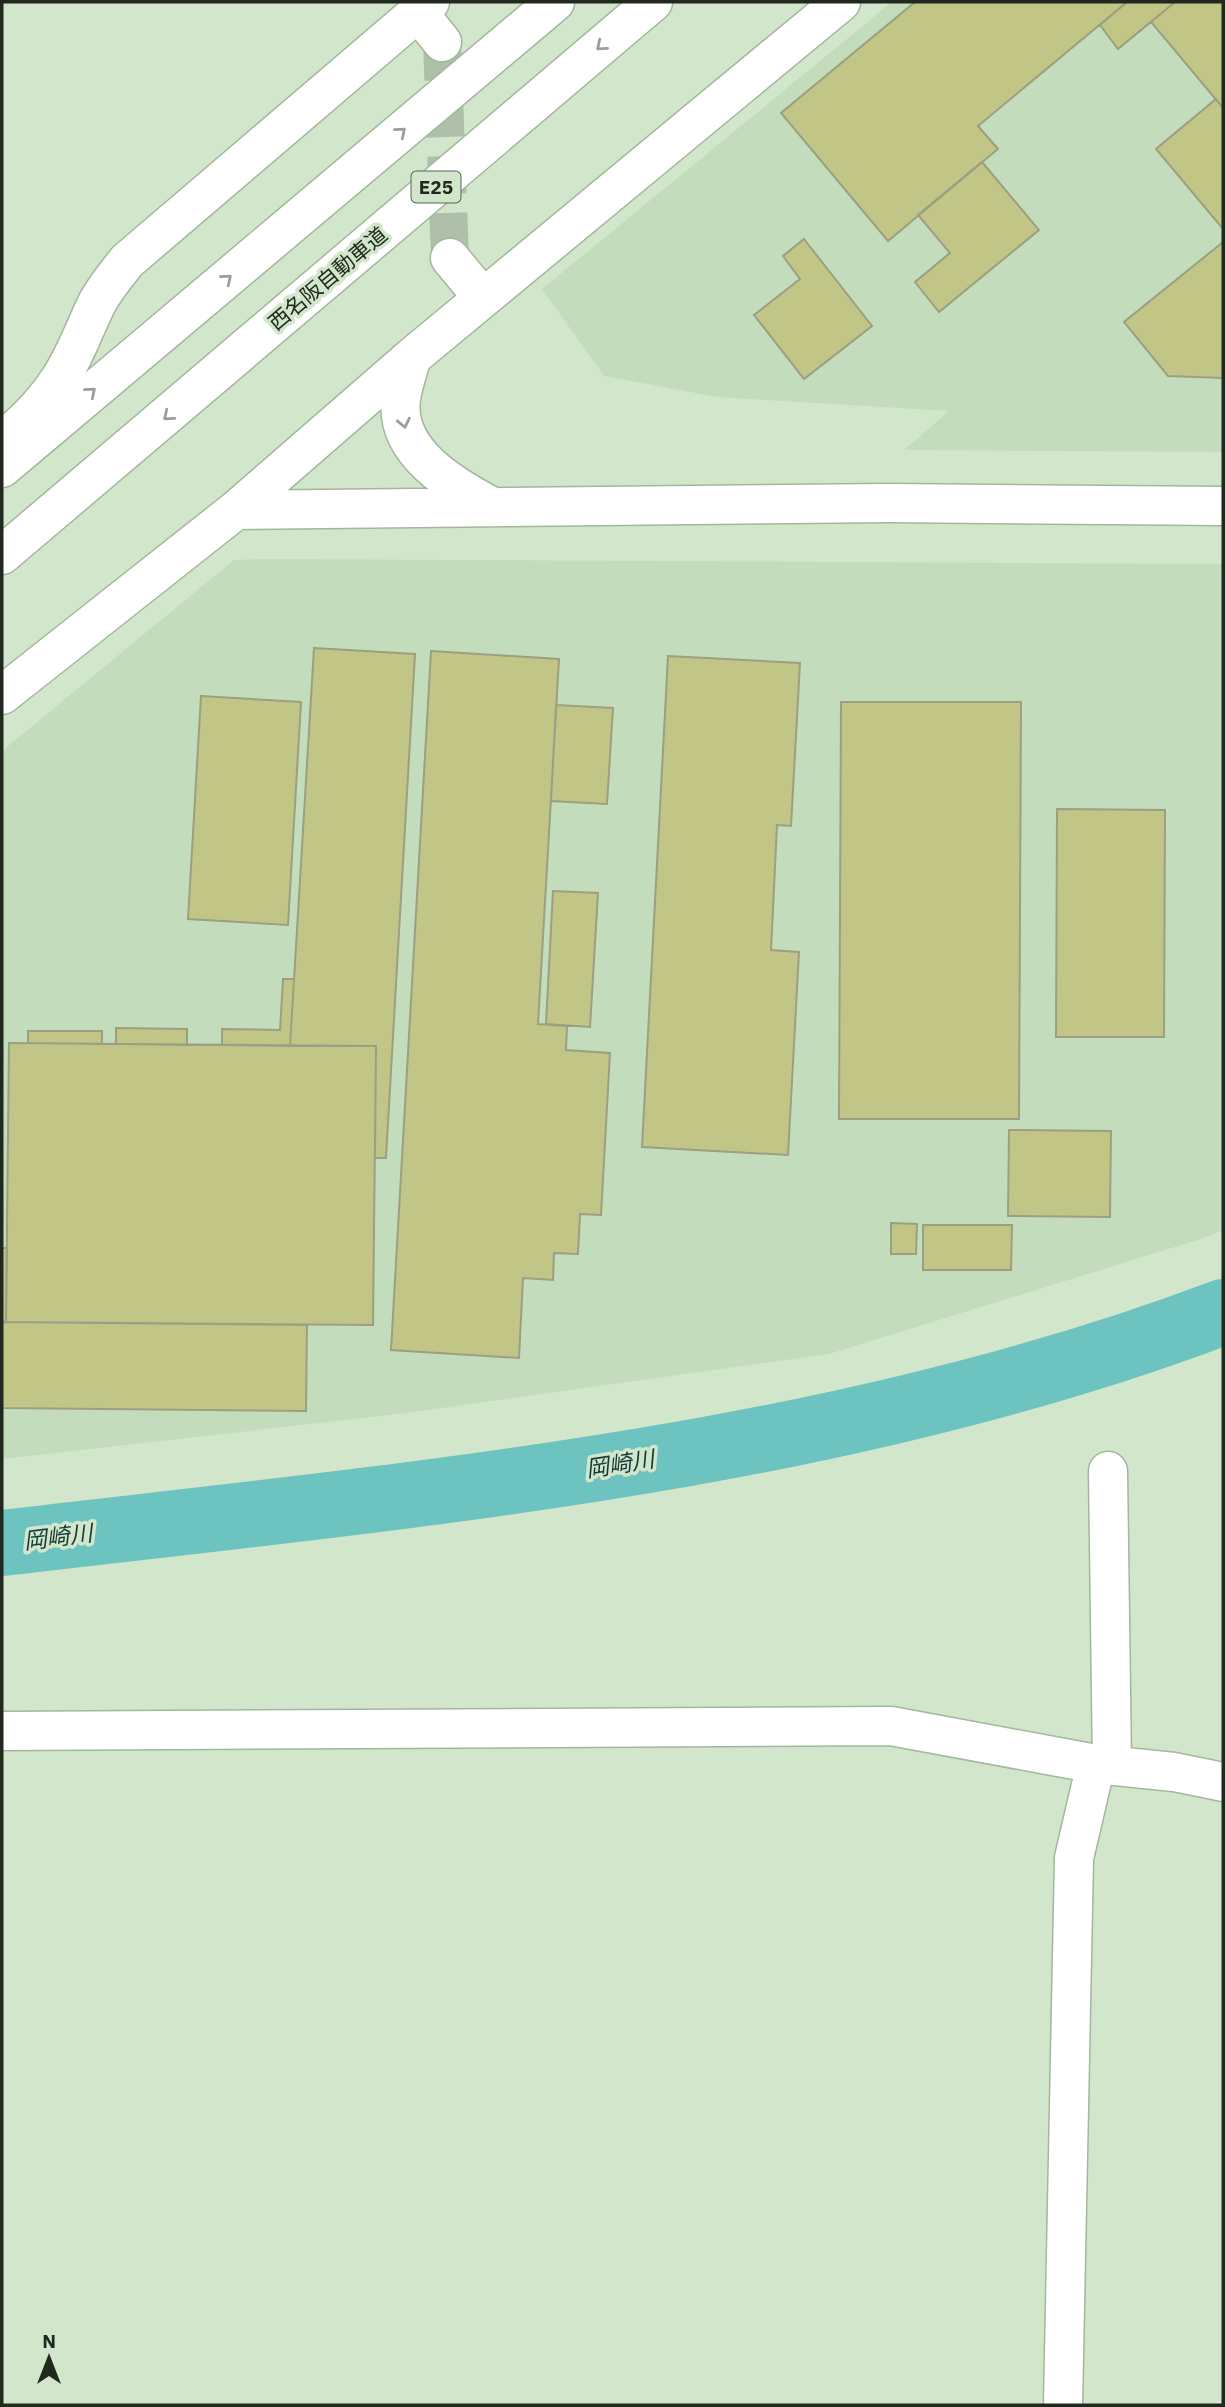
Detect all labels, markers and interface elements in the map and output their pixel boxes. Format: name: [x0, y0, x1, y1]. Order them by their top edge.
one-way arrow: [597, 38, 610, 50]
one-way arrow: [392, 128, 405, 140]
road number: E25: [412, 172, 460, 202]
street label: 西名阪自動車道: [262, 220, 393, 336]
one-way arrow: [219, 274, 231, 287]
one-way arrow: [83, 388, 96, 400]
one-way arrow: [163, 408, 176, 420]
one-way arrow: [396, 417, 411, 429]
water label: 岡崎川: [583, 1442, 659, 1483]
water label: 岡崎川: [22, 1517, 97, 1555]
north arrow: [14, 2323, 84, 2393]
text: N: [42, 2329, 56, 2353]

